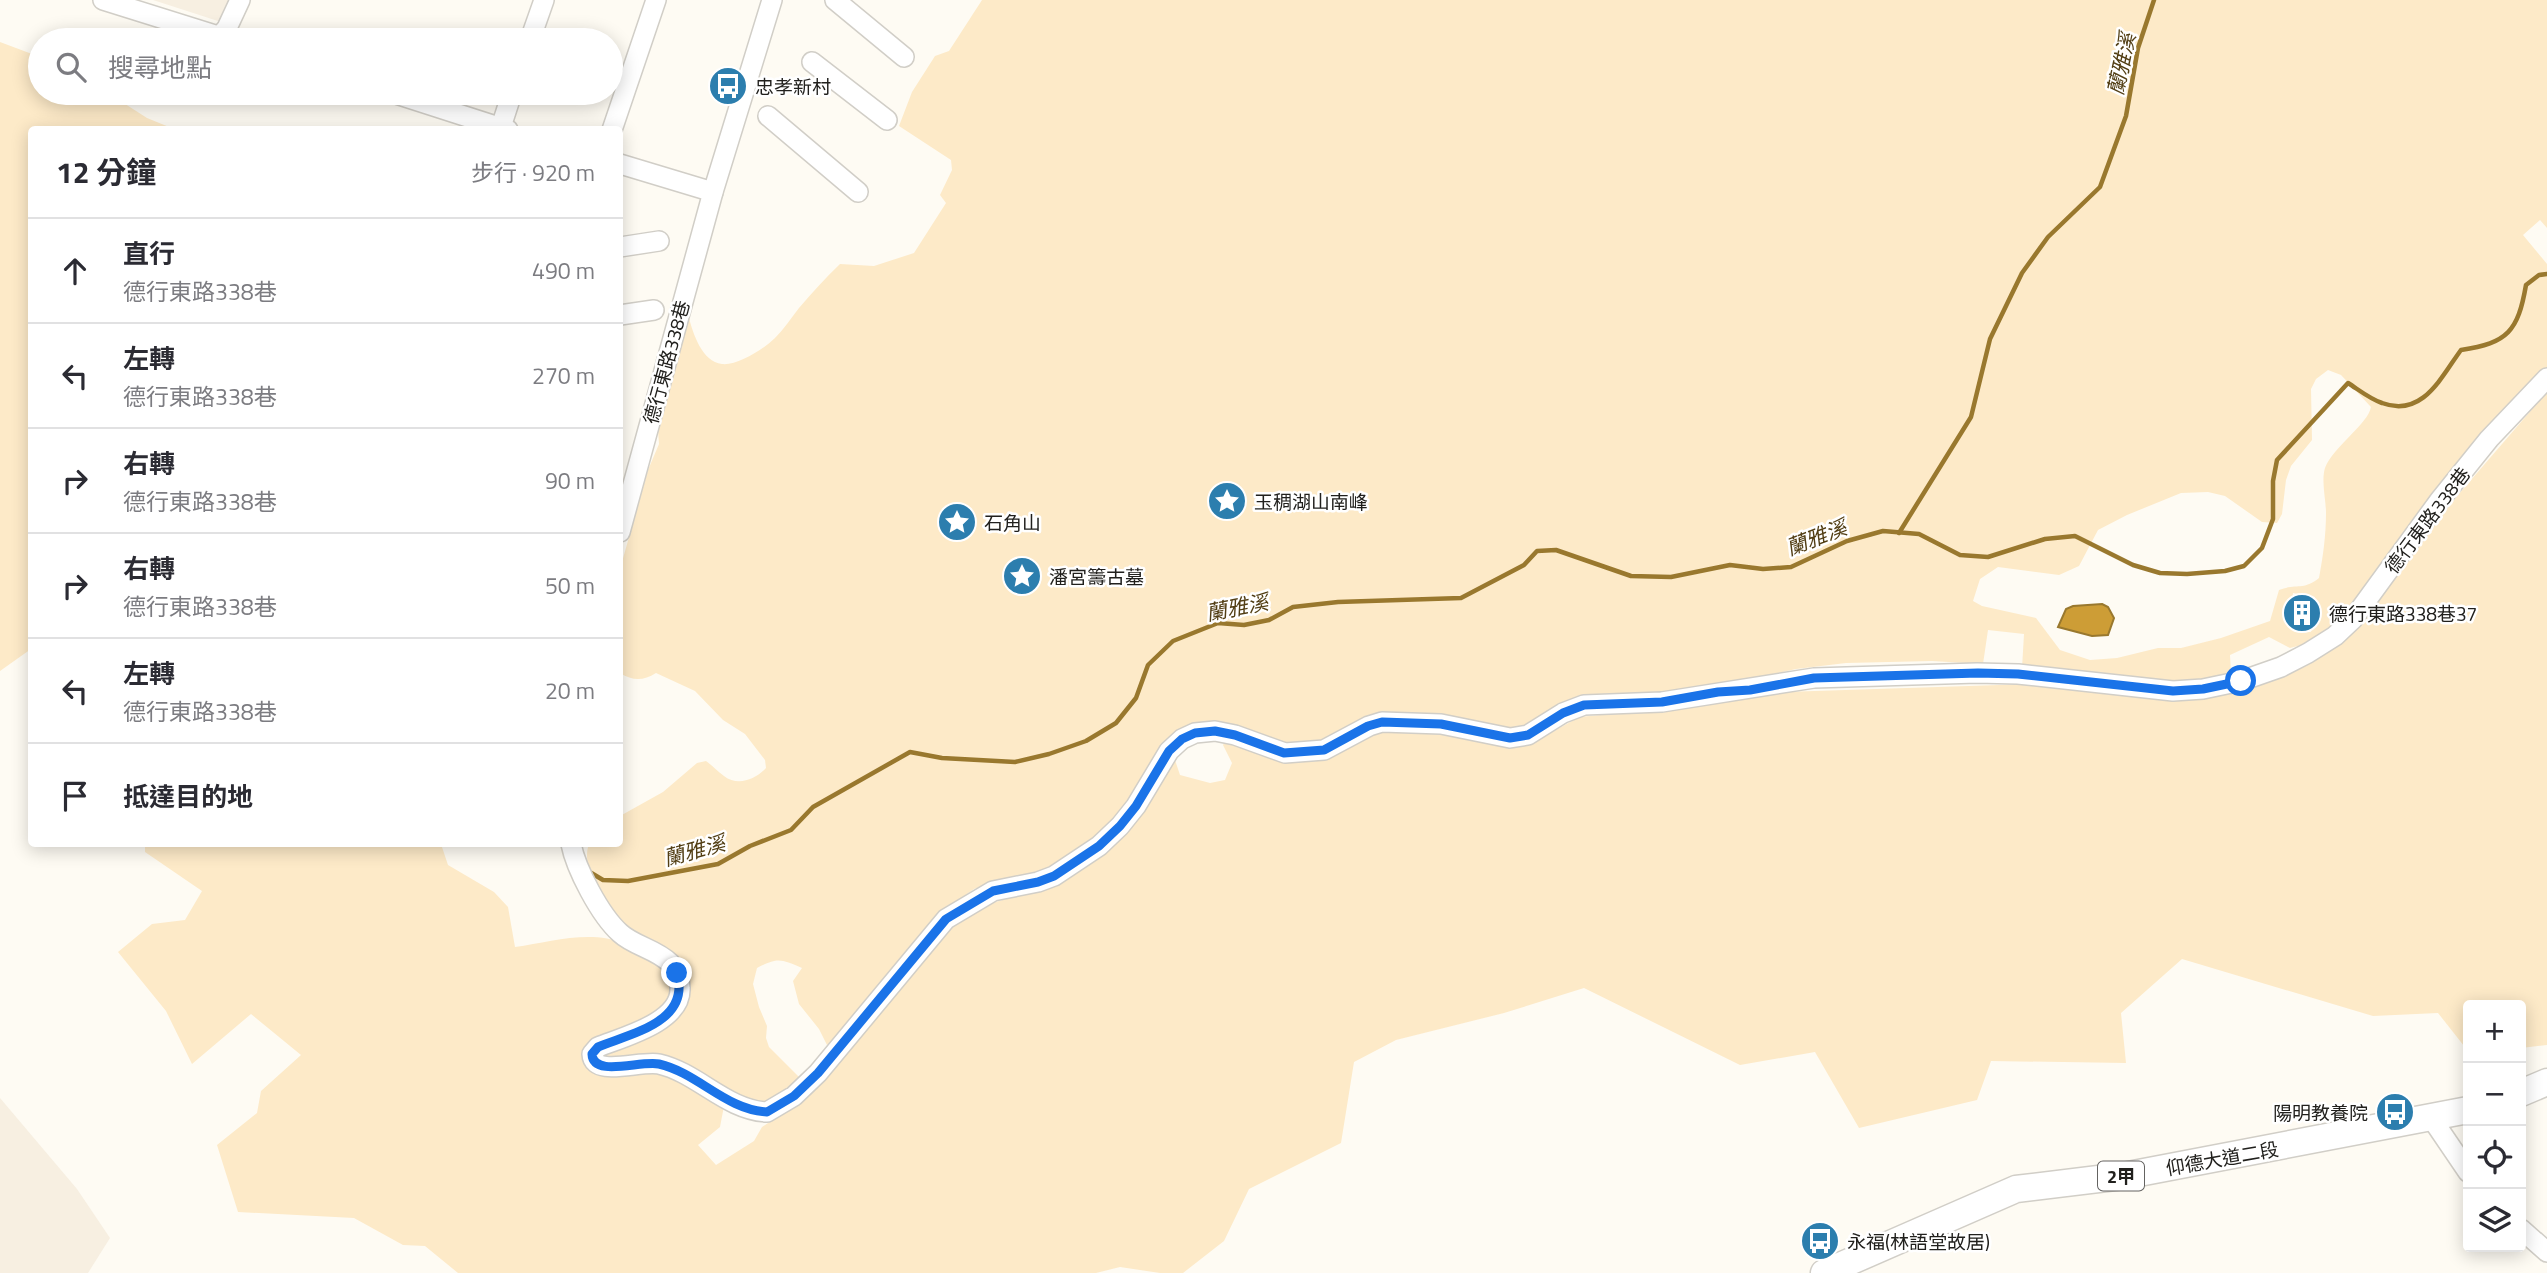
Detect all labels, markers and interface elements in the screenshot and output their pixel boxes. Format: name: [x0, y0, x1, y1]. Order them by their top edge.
water label: 蘭雅溪: [2099, 27, 2144, 98]
search box: [28, 28, 623, 105]
icon: search: [52, 48, 90, 86]
text: 搜尋地點: [108, 48, 212, 87]
bus stop icon: 忠孝新村: [707, 65, 749, 107]
place label: 忠孝新村: [755, 72, 831, 101]
text: 12 分鐘: [56, 149, 156, 195]
text: 步行 · 920 m: [471, 155, 595, 190]
text: 直行: [123, 234, 175, 273]
icon: ahead: [56, 252, 94, 290]
text: 490 m: [532, 253, 595, 288]
text: 德行東路338巷: [123, 274, 277, 309]
street label: 德行東路338巷: [636, 297, 696, 427]
text: 左轉: [123, 339, 175, 378]
icon: left: [56, 357, 94, 395]
text: 270 m: [532, 358, 595, 393]
text: 德行東路338巷: [123, 379, 277, 414]
text: 右轉: [123, 444, 175, 483]
street label: 德行東路338巷: [2377, 461, 2477, 579]
icon: right: [56, 462, 94, 500]
text: 90 m: [545, 463, 595, 498]
place icon: 玉稠湖山南峰: [1206, 480, 1248, 522]
text: 德行東路338巷: [123, 484, 277, 519]
place label: 玉稠湖山南峰: [1254, 487, 1368, 516]
place icon: 石角山: [936, 501, 978, 543]
place label: 石角山: [984, 508, 1041, 537]
water label: 蘭雅溪: [1781, 510, 1854, 563]
text: 右轉: [123, 549, 175, 588]
place icon: 潘宮籌古墓: [1001, 555, 1043, 597]
place label: 潘宮籌古墓: [1049, 562, 1144, 591]
icon: right: [56, 567, 94, 605]
text: 50 m: [545, 568, 595, 603]
water label: 蘭雅溪: [1203, 585, 1274, 629]
text: 德行東路338巷: [123, 589, 277, 624]
building icon: 德行東路338巷37: [2281, 592, 2323, 634]
place label: 德行東路338巷37: [2329, 599, 2477, 628]
text: 左轉: [123, 654, 175, 693]
route start: [2225, 665, 2256, 696]
icon: left: [56, 672, 94, 710]
text: 20 m: [545, 673, 595, 708]
text: 德行東路338巷: [123, 694, 277, 729]
icon: arrive: [56, 777, 94, 815]
text: 抵達目的地: [123, 777, 253, 816]
water label: 蘭雅溪: [659, 826, 731, 874]
route end: [661, 957, 692, 988]
map controls: [2463, 1000, 2526, 1252]
button: +: [2463, 1000, 2526, 1063]
button: −: [2463, 1063, 2526, 1126]
bus stop icon: 陽明教養院: [2374, 1091, 2416, 1133]
place label: 陽明教養院: [2273, 1098, 2368, 1127]
button: locate: [2463, 1126, 2526, 1189]
street label: 仰德大道二段: [2163, 1134, 2281, 1182]
road number: 2甲: [2098, 1162, 2144, 1190]
button: layers: [2463, 1189, 2526, 1252]
bus stop icon: 永福(林語堂故居): [1799, 1220, 1841, 1262]
place label: 永福(林語堂故居): [1847, 1227, 1990, 1256]

